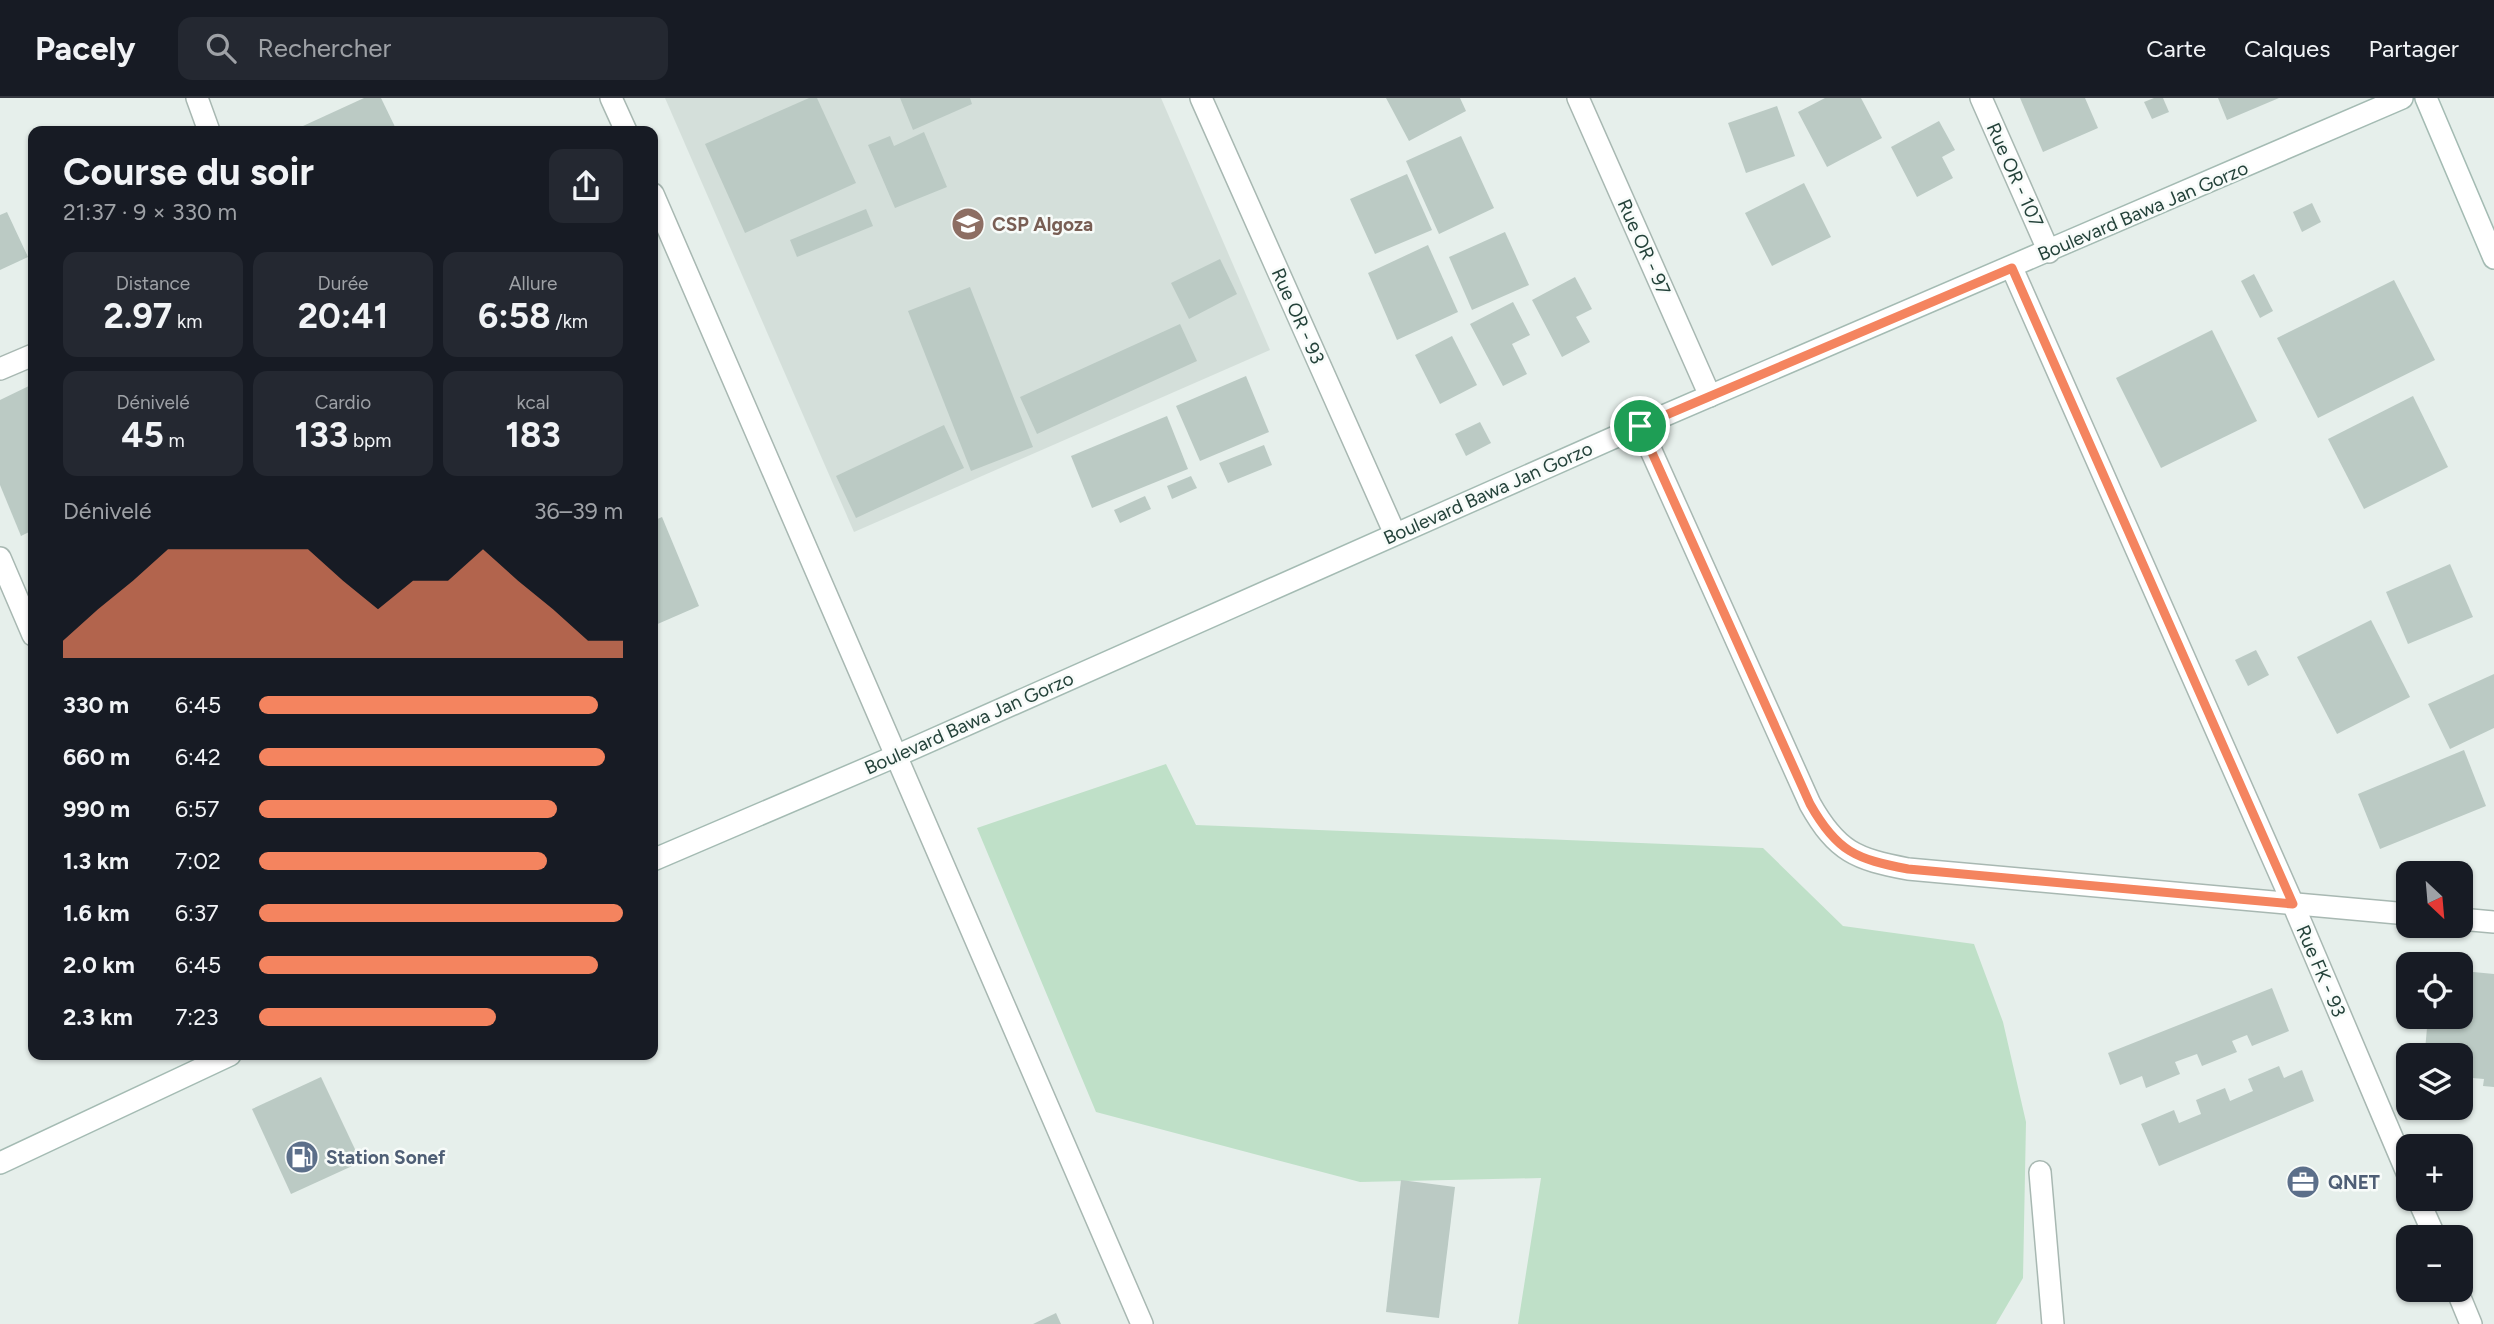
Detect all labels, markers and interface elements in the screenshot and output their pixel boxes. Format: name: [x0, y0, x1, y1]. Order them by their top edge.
search box: [178, 17, 668, 80]
text: Pacely: [35, 29, 136, 68]
icon: search: [202, 29, 240, 67]
text: Rechercher: [258, 32, 391, 64]
text: Carte: [2146, 34, 2206, 63]
text: Calques: [2244, 34, 2330, 63]
text: Partager: [2368, 34, 2459, 63]
street label: Rue OR - 107: [1982, 119, 2048, 231]
text: Course du soir: [63, 149, 314, 195]
button: share: [549, 149, 623, 223]
street label: Boulevard Bawa Jan Gorzo: [2034, 156, 2252, 266]
street label: Rue OR - 97: [1613, 196, 1675, 298]
text: 21:37 · 9 × 330 m: [63, 198, 237, 226]
school or university icon: CSP Algoza: [949, 205, 987, 243]
place label: CSP Algoza: [992, 213, 1093, 236]
street label: Rue OR - 93: [1267, 264, 1329, 368]
text: Distance: [116, 272, 190, 295]
text: Durée: [318, 272, 368, 295]
text: Allure: [509, 272, 557, 295]
text: 2.97: [104, 295, 172, 337]
text: 20:41: [298, 295, 388, 337]
text: 6:58: [478, 295, 551, 337]
text: km: [172, 310, 202, 333]
text: /km: [551, 310, 588, 333]
text: Dénivelé: [116, 391, 190, 414]
text: Cardio: [315, 391, 371, 414]
text: kcal: [516, 391, 550, 414]
pin: [1610, 396, 1670, 456]
icon: arrive: [1621, 407, 1659, 445]
text: 45: [121, 414, 164, 456]
text: 133: [295, 414, 348, 456]
text: 183: [505, 414, 561, 456]
text: m: [164, 429, 185, 452]
text: bpm: [348, 429, 391, 452]
street label: Boulevard Bawa Jan Gorzo: [1380, 436, 1596, 550]
text: Dénivelé: [63, 497, 151, 525]
text: 36–39 m: [534, 497, 623, 525]
street label: Boulevard Bawa Jan Gorzo: [861, 666, 1077, 780]
text: 330 m: [63, 691, 129, 719]
text: 6:45: [175, 691, 221, 719]
text: 660 m: [63, 743, 130, 771]
text: 6:42: [175, 743, 221, 771]
text: 990 m: [63, 795, 130, 823]
text: 6:57: [175, 795, 219, 823]
text: 1.3 km: [63, 847, 129, 875]
text: 7:02: [175, 847, 221, 875]
north arrow: [2396, 861, 2473, 938]
map controls: [2396, 861, 2473, 1302]
text: 1.6 km: [63, 899, 130, 927]
text: 6:37: [175, 899, 219, 927]
street label: Rue FK - 93: [2291, 921, 2351, 1021]
text: 2.0 km: [63, 951, 135, 979]
text: 6:45: [175, 951, 221, 979]
button: locate: [2396, 952, 2473, 1029]
text: 2.3 km: [63, 1003, 133, 1031]
text: 7:23: [175, 1003, 219, 1031]
button: layers: [2396, 1043, 2473, 1120]
button: +: [2396, 1134, 2473, 1211]
fuel station icon: Station Sonef: [283, 1138, 321, 1176]
place label: Station Sonef: [326, 1146, 446, 1169]
office icon: QNET: [2284, 1163, 2322, 1201]
place label: QNET: [2328, 1171, 2380, 1194]
button: −: [2396, 1225, 2473, 1302]

